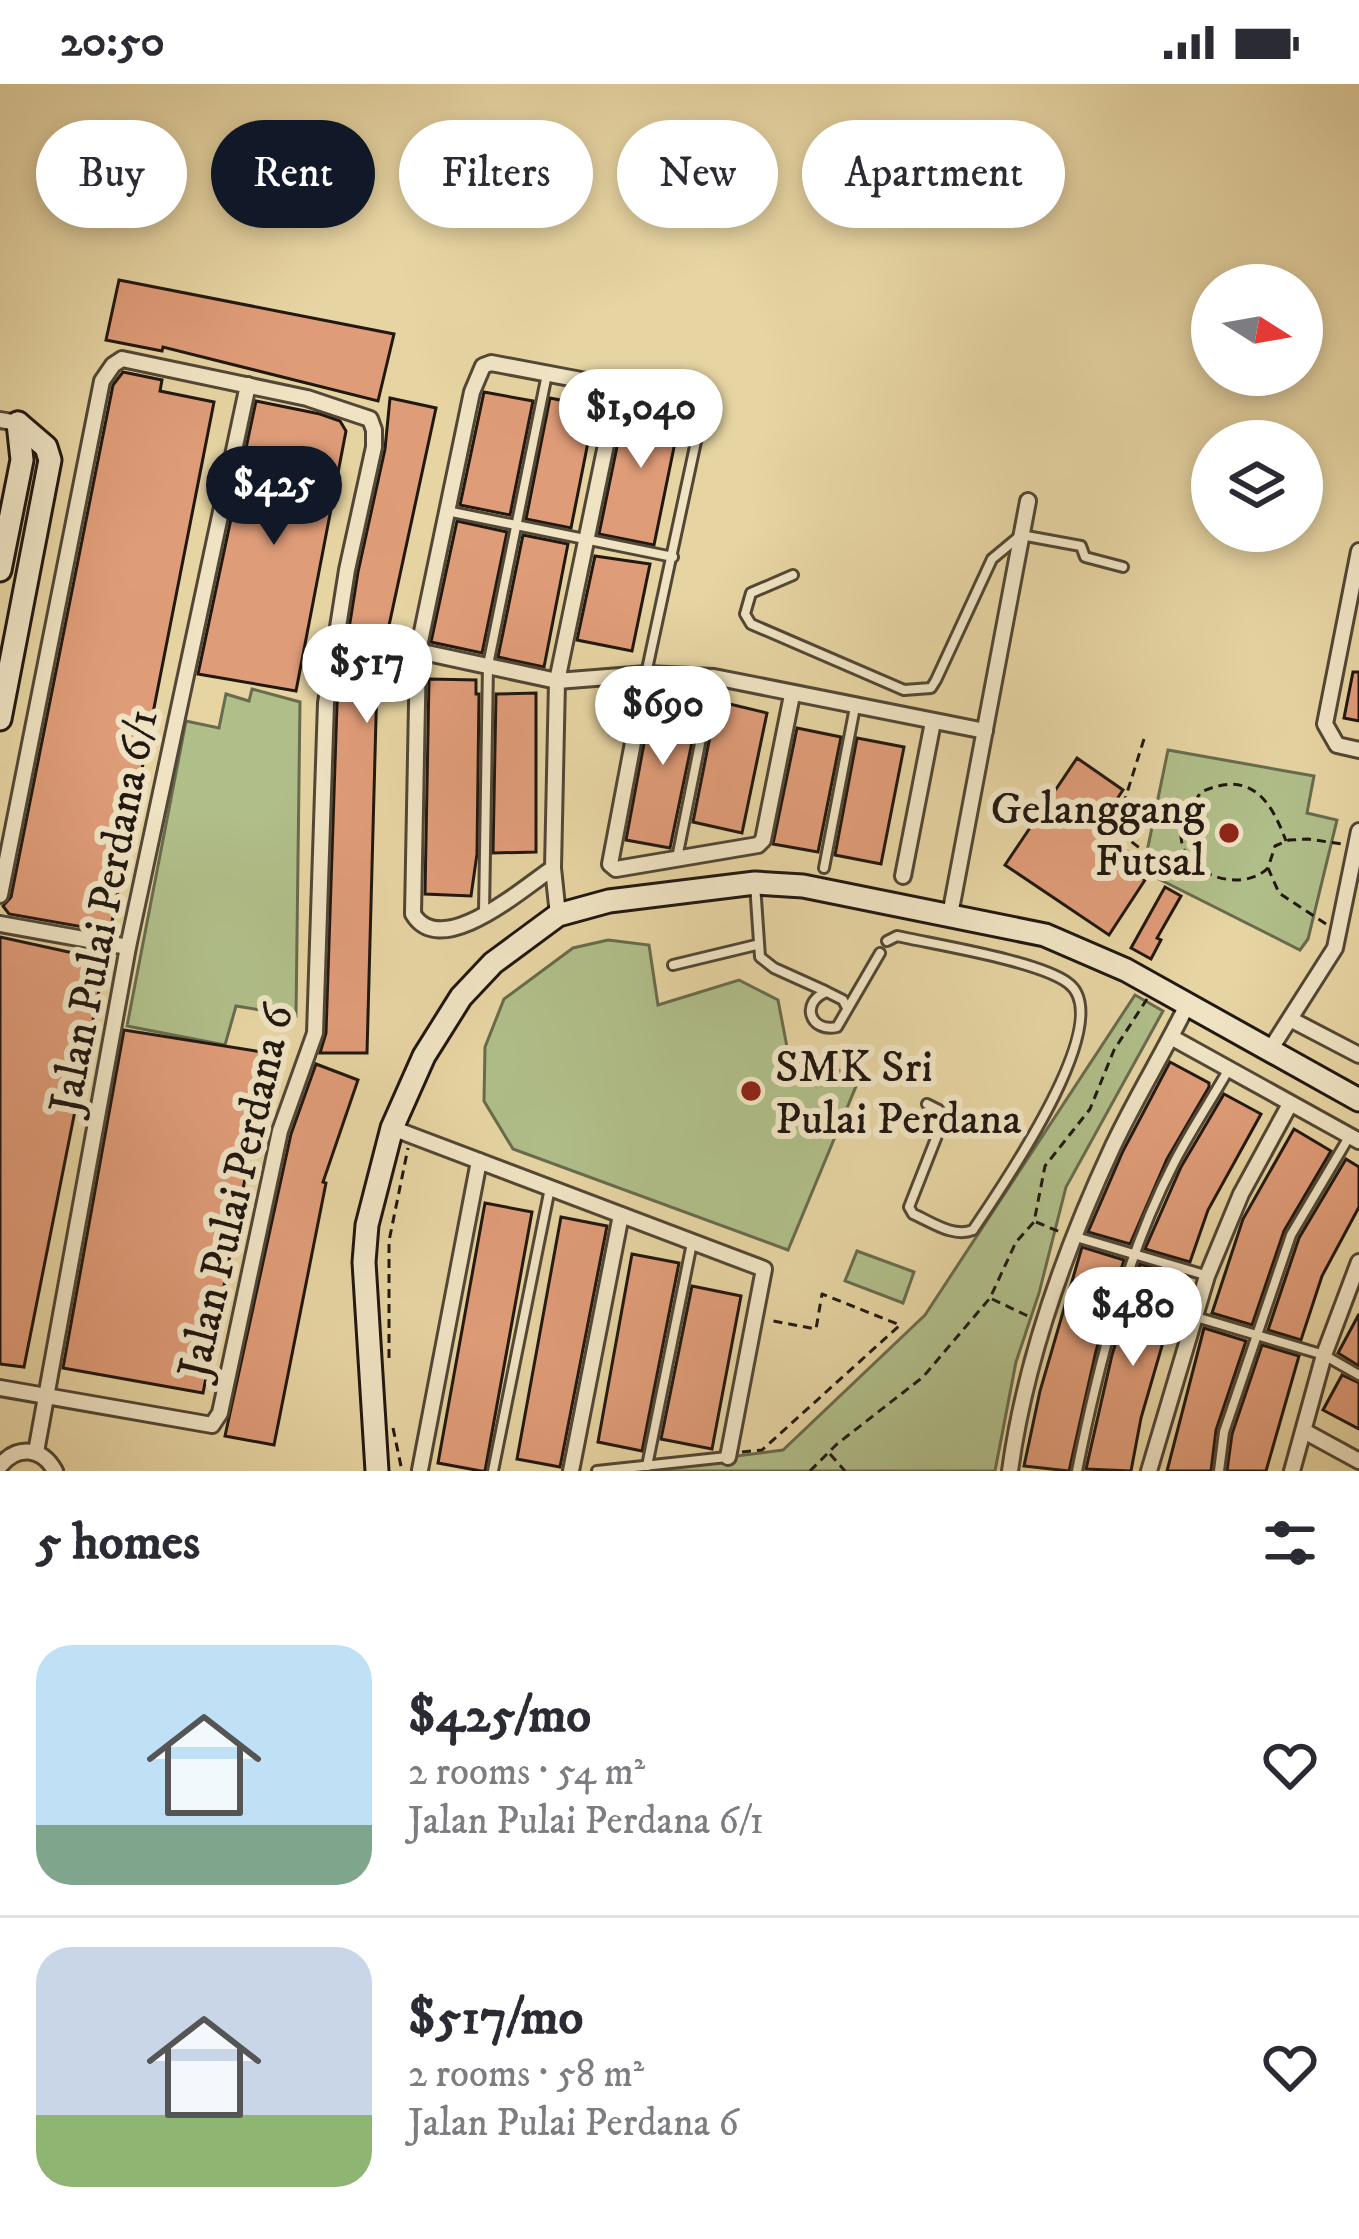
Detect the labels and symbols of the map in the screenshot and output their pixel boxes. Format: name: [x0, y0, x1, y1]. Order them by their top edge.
north arrow: [1191, 264, 1323, 396]
pin: $1,040: [543, 369, 739, 471]
pin: $425: [203, 446, 345, 548]
pin: $517: [296, 624, 438, 726]
pin: $690: [592, 666, 734, 768]
street label: Jalan Pulai Perdana 6/1: [38, 705, 172, 1122]
place label: Gelanggang Futsal: [990, 782, 1205, 890]
marker: Gelanggang Futsal: [1216, 820, 1242, 846]
street label: Jalan Pulai Perdana 6: [166, 998, 307, 1388]
place label: SMK Sri Pulai Perdana: [775, 1040, 1022, 1148]
marker: SMK Sri Pulai Perdana: [738, 1078, 764, 1104]
pin: $480: [1062, 1267, 1204, 1369]

